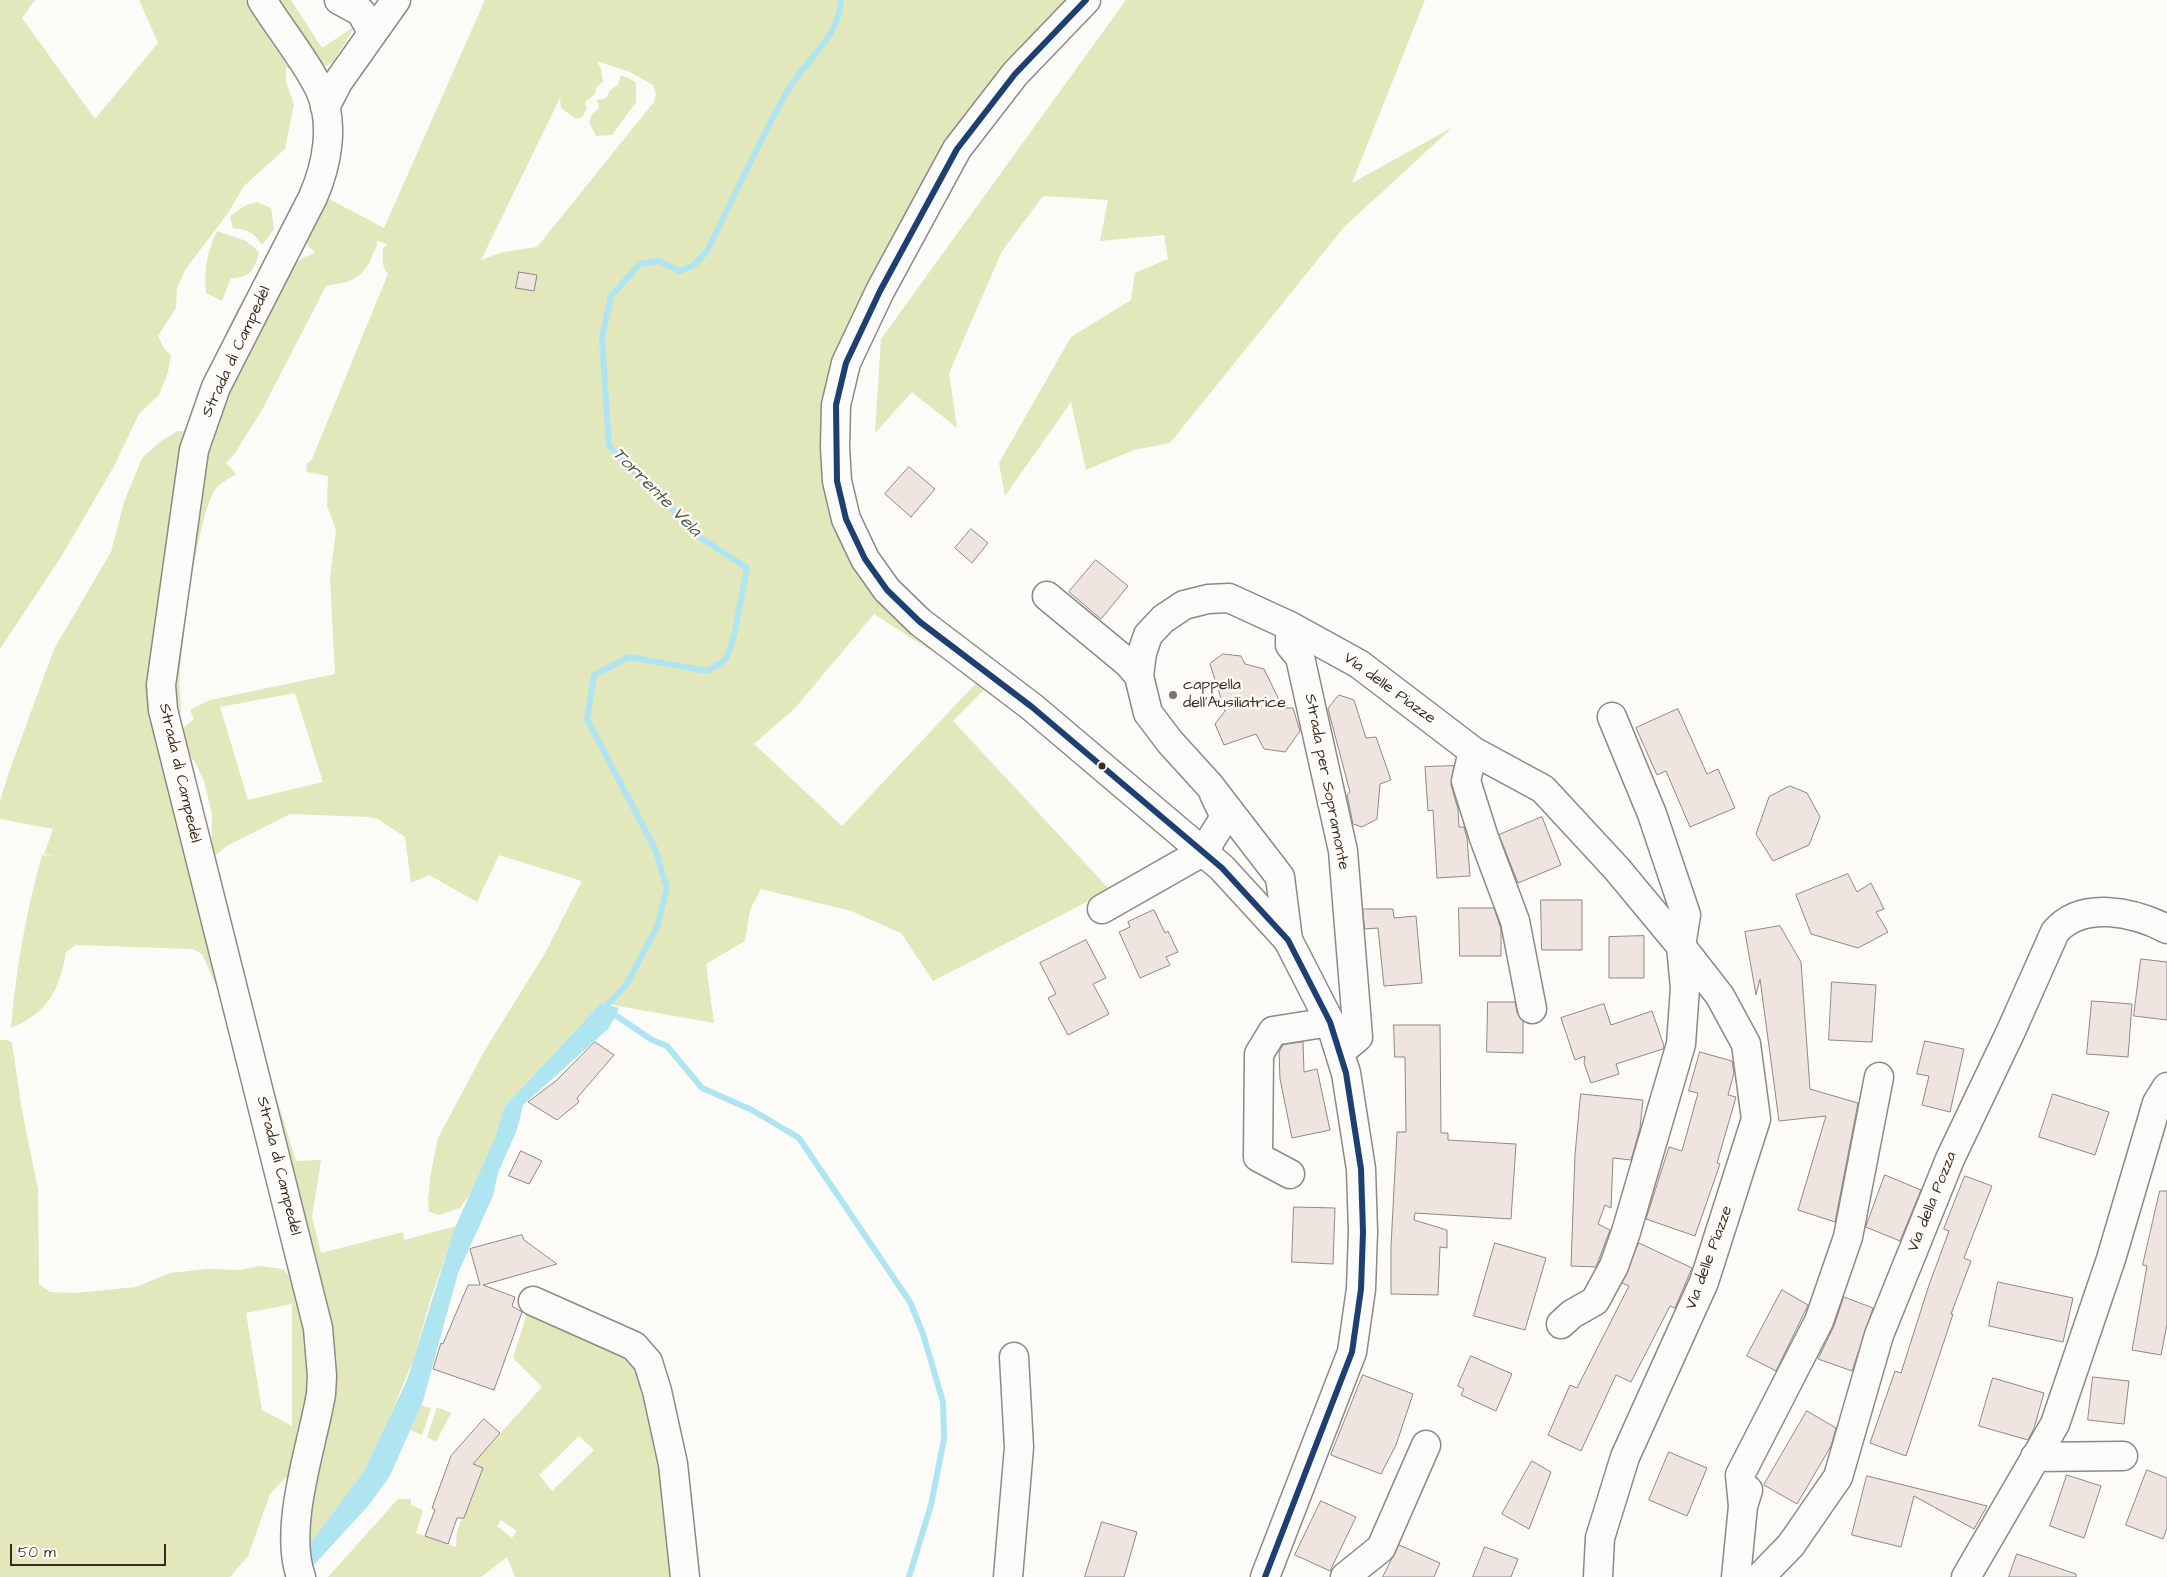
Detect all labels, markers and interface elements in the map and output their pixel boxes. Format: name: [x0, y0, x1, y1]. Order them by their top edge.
street label: Strada di Campedèl: [198, 283, 276, 421]
water label: Torrente Vela: [607, 444, 705, 542]
street label: Via delle Piazze: [1339, 649, 1439, 729]
place label: cappella dell'Ausiliatrice: [1183, 676, 1286, 714]
marker: cappella dell'Ausiliatrice: [1167, 689, 1179, 701]
street label: Strada per Sopramonte: [1299, 692, 1353, 872]
street label: Strada di Campedèl: [154, 701, 204, 845]
unlabelled marker: [1097, 761, 1107, 771]
street label: Strada di Campedèl: [251, 1095, 305, 1237]
street label: Via della Pozza: [1904, 1149, 1962, 1255]
street label: Via delle Piazze: [1682, 1203, 1738, 1313]
scale bar: [12, 1534, 169, 1566]
text: 50 m: [18, 1542, 56, 1563]

